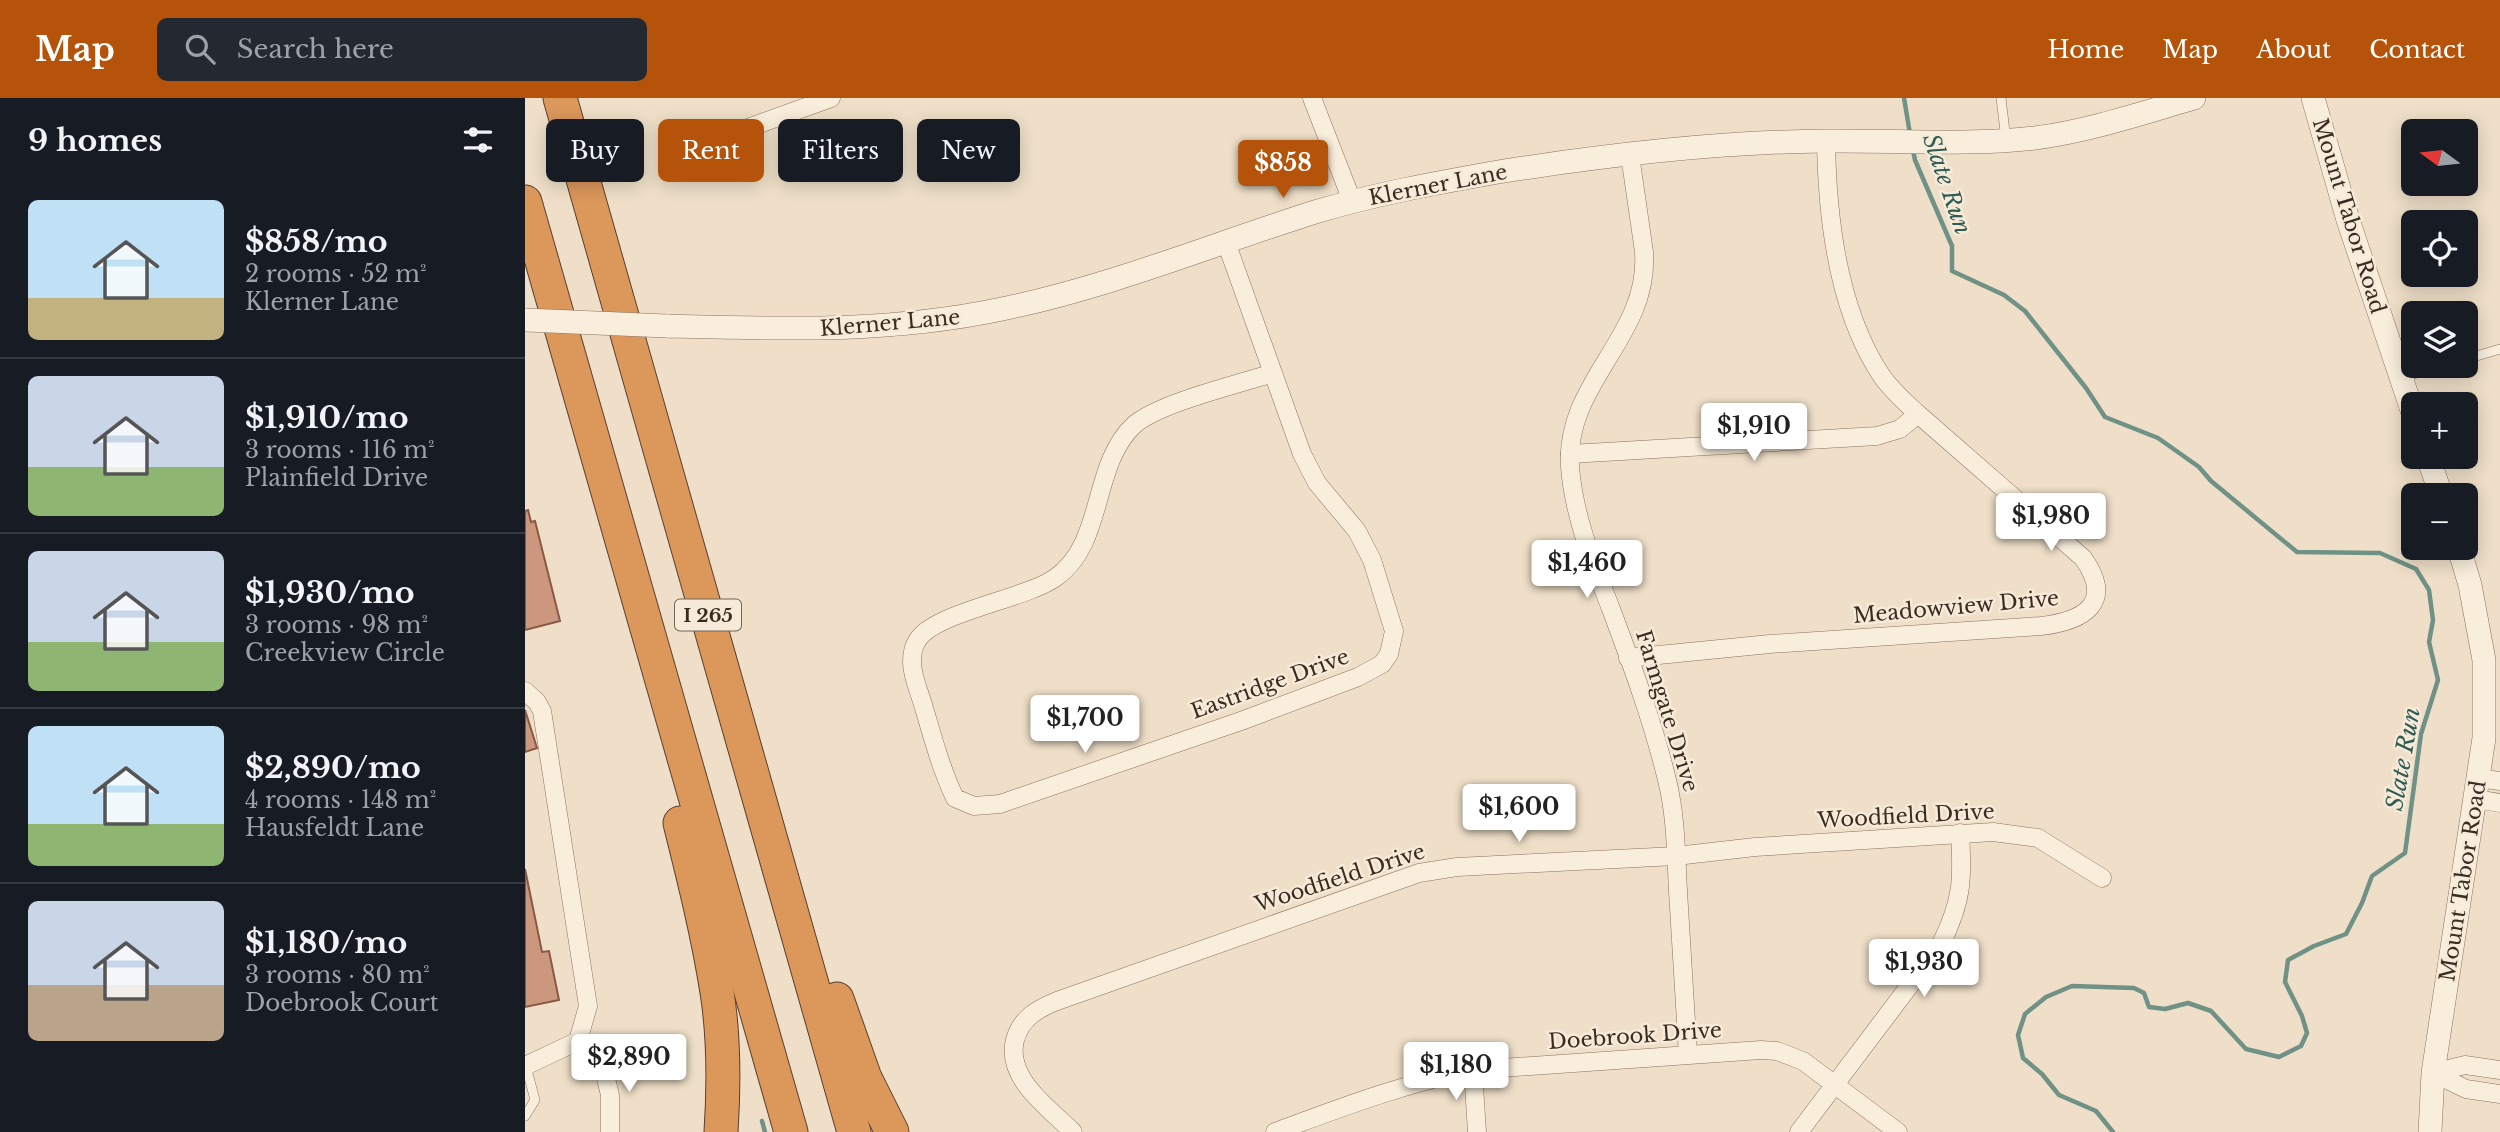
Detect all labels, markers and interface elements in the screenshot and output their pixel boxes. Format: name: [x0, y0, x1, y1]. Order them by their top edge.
search box: [157, 18, 647, 81]
text: Map: [35, 29, 115, 70]
icon: search: [181, 30, 219, 68]
text: Search here: [237, 33, 394, 65]
text: Home: [2048, 35, 2124, 64]
text: Map: [2162, 35, 2218, 64]
text: About: [2256, 35, 2331, 64]
text: Contact: [2369, 35, 2465, 64]
street label: Mount Tabor Road: [2307, 115, 2391, 317]
chip: Buy: [546, 119, 644, 182]
chip: Rent: [658, 119, 764, 182]
chip: Filters: [778, 119, 903, 182]
chip: New: [917, 119, 1020, 182]
north arrow: [2401, 119, 2478, 196]
map controls: [2401, 119, 2478, 560]
icon: filters: [459, 121, 497, 159]
text: 9 homes: [28, 122, 162, 159]
water label: Slate Run: [1917, 130, 1977, 238]
pin: $858: [1242, 140, 1324, 200]
text: $858: [1254, 149, 1312, 177]
street label: Klerner Lane: [1366, 159, 1510, 211]
button: locate: [2401, 210, 2478, 287]
text: $858/mo: [245, 223, 388, 260]
icon: home: [84, 228, 168, 312]
text: 2 rooms · 52 m²: [245, 260, 427, 288]
text: Klerner Lane: [245, 288, 399, 316]
button: layers: [2401, 301, 2478, 378]
street label: Klerner Lane: [819, 304, 961, 342]
button: +: [2401, 392, 2478, 469]
text: $1,910/mo: [245, 399, 409, 436]
icon: home: [84, 404, 168, 488]
pin: $1,910: [1697, 404, 1811, 463]
text: $1,910: [1717, 412, 1791, 440]
text: 3 rooms · 116 m²: [245, 436, 435, 464]
text: Plainfield Drive: [245, 464, 428, 492]
button: −: [2401, 483, 2478, 560]
pin: $1,980: [1994, 494, 2108, 553]
text: $1,980: [2012, 502, 2090, 530]
pin: $1,460: [1530, 540, 1644, 600]
text: $1,460: [1547, 549, 1627, 577]
text: $1,930/mo: [245, 574, 415, 611]
icon: home: [84, 579, 168, 663]
street label: Meadowview Drive: [1852, 585, 2060, 629]
road number: I 265: [675, 600, 741, 630]
text: 3 rooms · 98 m²: [245, 611, 428, 639]
street label: Farmgate Drive: [1630, 627, 1704, 795]
text: Creekview Circle: [245, 639, 445, 667]
street label: Eastridge Drive: [1187, 643, 1353, 725]
pin: $1,700: [1028, 696, 1142, 755]
text: $1,700: [1046, 704, 1124, 732]
water label: Slate Run: [2380, 705, 2426, 813]
text: $2,890/mo: [245, 749, 421, 786]
icon: home: [84, 754, 168, 838]
street label: Mount Tabor Road: [2434, 779, 2492, 983]
pin: $1,600: [1462, 784, 1576, 844]
text: 4 rooms · 148 m²: [245, 786, 436, 814]
text: $1,600: [1479, 793, 1559, 821]
street label: Woodfield Drive: [1816, 798, 1995, 834]
text: Hausfeldt Lane: [245, 814, 424, 842]
street label: Woodfield Drive: [1251, 838, 1428, 918]
text: $1,180/mo: [245, 924, 407, 961]
icon: home: [84, 929, 168, 1013]
pin: $1,930: [1867, 940, 1981, 999]
text: $1,930: [1885, 948, 1963, 976]
text: 3 rooms · 80 m²: [245, 961, 430, 989]
text: Doebrook Court: [245, 989, 438, 1017]
street label: Doebrook Drive: [1547, 1017, 1723, 1055]
pin: $2,890: [572, 1034, 686, 1094]
pin: $1,180: [1399, 1042, 1513, 1102]
text: $2,890: [587, 1043, 671, 1071]
text: $1,180: [1420, 1051, 1492, 1079]

